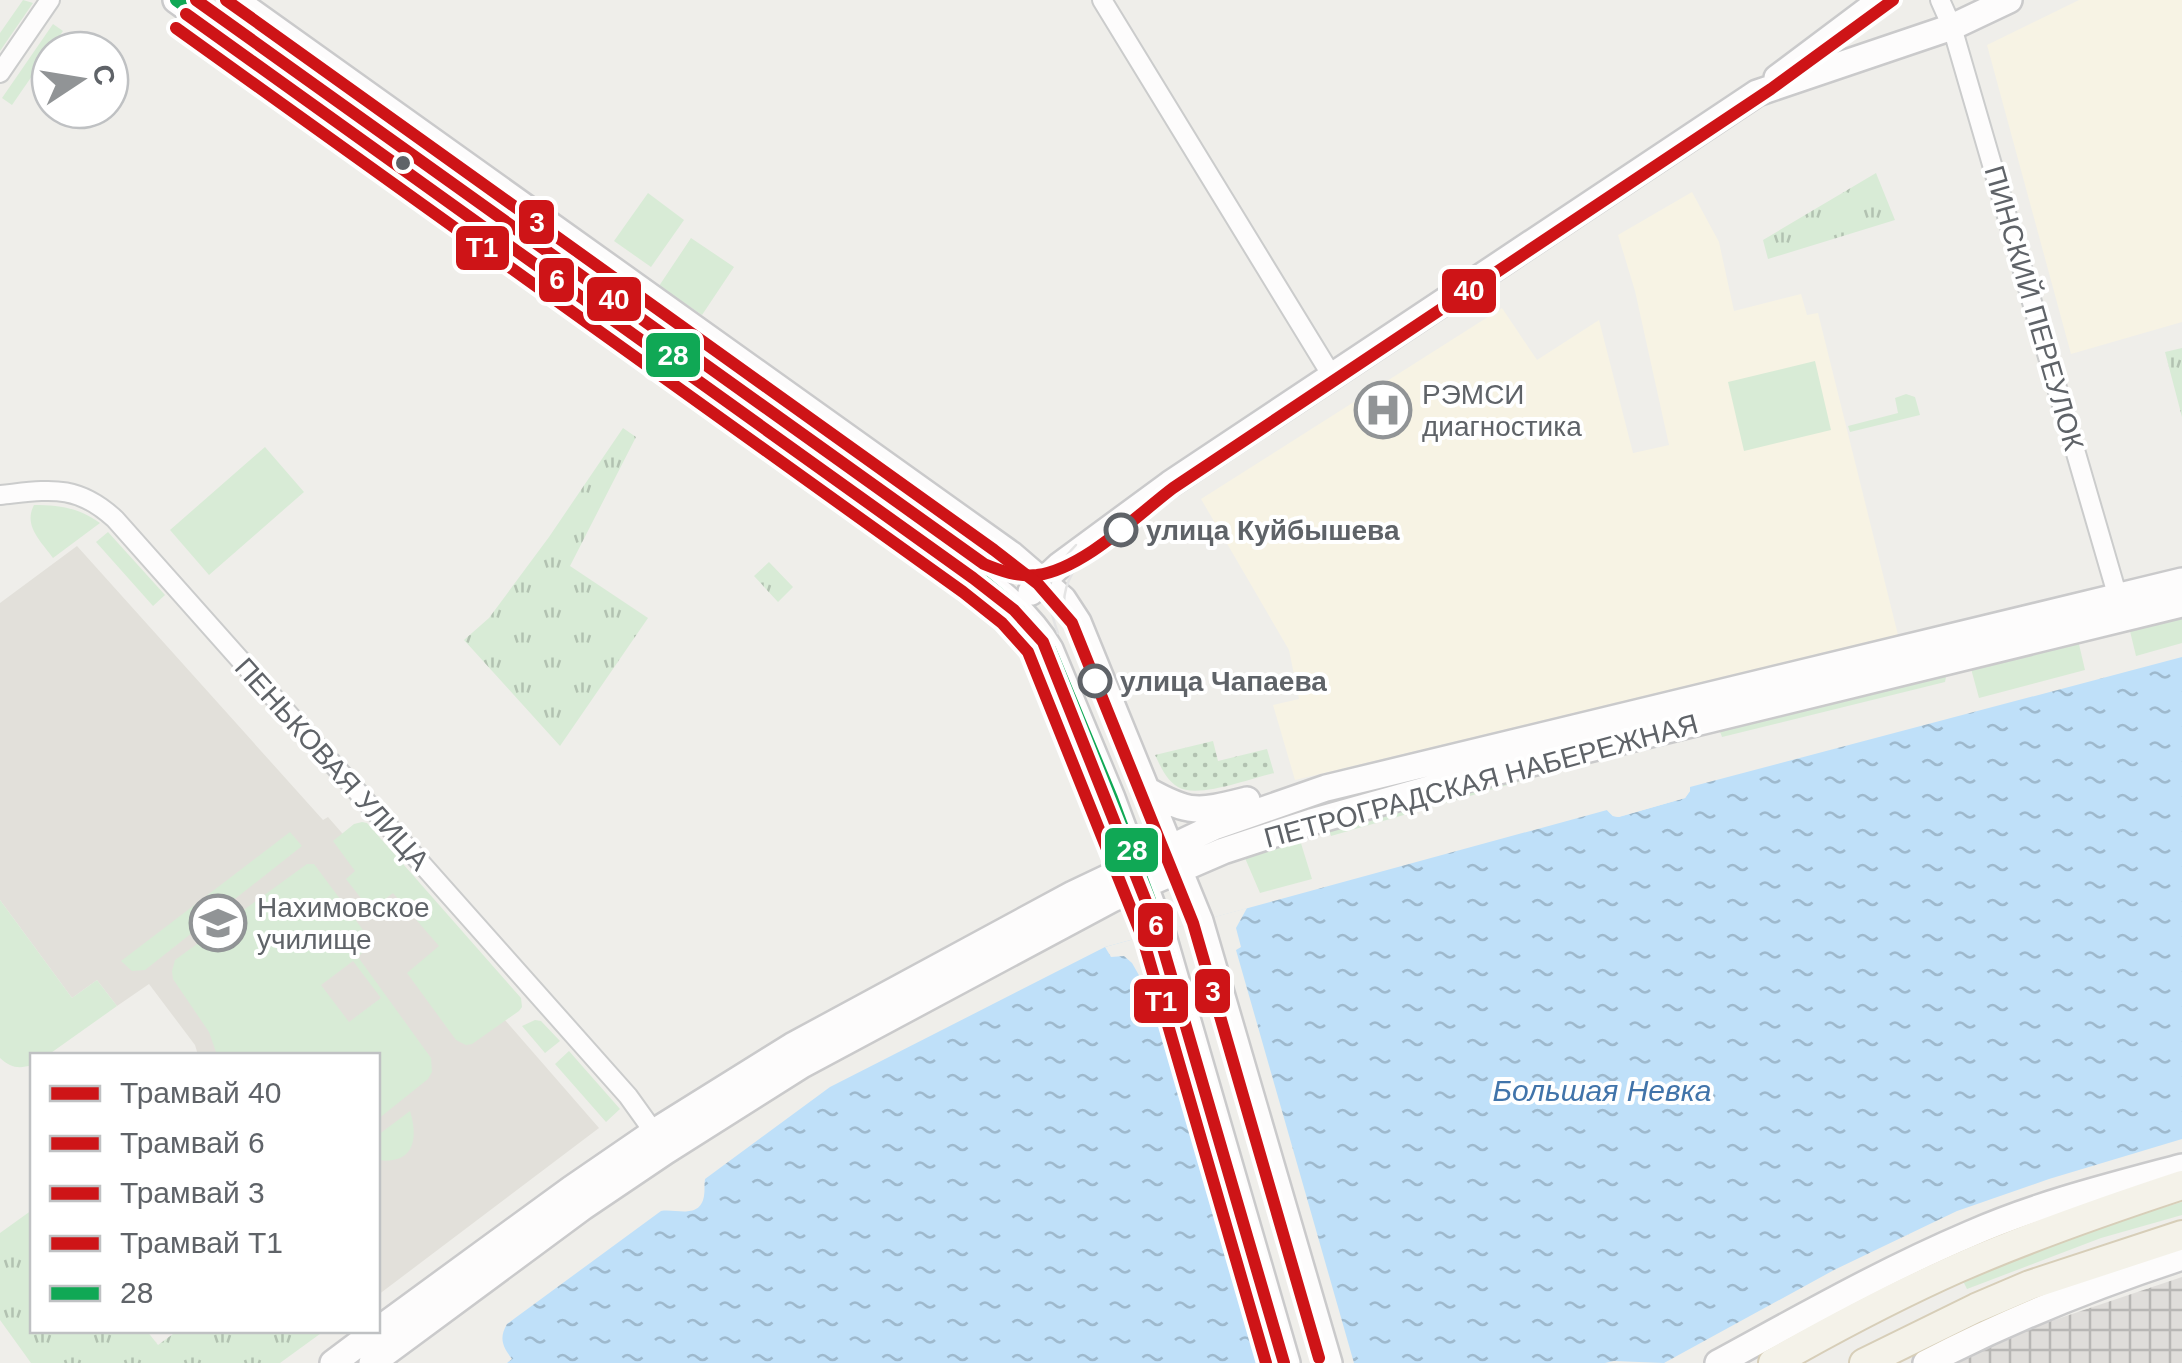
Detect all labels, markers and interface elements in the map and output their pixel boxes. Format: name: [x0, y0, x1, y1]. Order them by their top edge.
north arrow: [30, 30, 130, 130]
text: С: [87, 62, 121, 88]
unlabelled marker: [393, 153, 413, 173]
street label: ПИНСКИЙ ПЕРЕУЛОК: [1979, 162, 2090, 454]
line badge: 3: [517, 198, 556, 246]
text: 3: [529, 207, 545, 238]
line badge: Т1: [454, 224, 511, 272]
text: Т1: [466, 232, 498, 263]
line badge: 6: [537, 256, 576, 304]
text: 6: [549, 264, 565, 295]
line badge: 40: [1440, 267, 1498, 315]
line badge: 40: [585, 275, 643, 323]
text: 40: [1453, 275, 1485, 306]
text: 40: [598, 284, 630, 315]
line badge: 28: [644, 331, 702, 379]
text: 28: [657, 340, 689, 371]
place label: РЭМСИ диагностика: [1422, 379, 1582, 442]
hospital icon: РЭМСИ диагностика: [1353, 380, 1413, 440]
marker: улица Куйбышева: [1105, 514, 1137, 546]
place label: улица Куйбышева: [1146, 515, 1400, 546]
street label: ПЕНЬКОВАЯ УЛИЦА: [229, 652, 436, 877]
marker: улица Чапаева: [1079, 665, 1111, 697]
place label: улица Чапаева: [1120, 666, 1327, 697]
street label: ПЕТРОГРАДСКАЯ НАБЕРЕЖНАЯ: [1261, 708, 1701, 854]
line badge: 28: [1103, 826, 1160, 874]
text: 28: [1116, 835, 1148, 866]
place label: Нахимовское училище: [257, 892, 430, 955]
school or university icon: Нахимовское училище: [188, 893, 248, 953]
line badge: 6: [1136, 901, 1175, 949]
text: 6: [1148, 910, 1164, 941]
line badge: 3: [1193, 967, 1232, 1015]
text: 3: [1205, 976, 1221, 1007]
line badge: Т1: [1132, 977, 1190, 1025]
text: Т1: [1145, 986, 1177, 1017]
legend: [30, 1053, 380, 1333]
water label: Большая Невка: [1492, 1074, 1712, 1107]
text: Трамвай 40: [120, 1076, 281, 1109]
text: Трамвай 6: [120, 1126, 265, 1159]
text: Трамвай 3: [120, 1176, 265, 1209]
text: Трамвай Т1: [120, 1226, 283, 1259]
text: 28: [120, 1276, 153, 1309]

